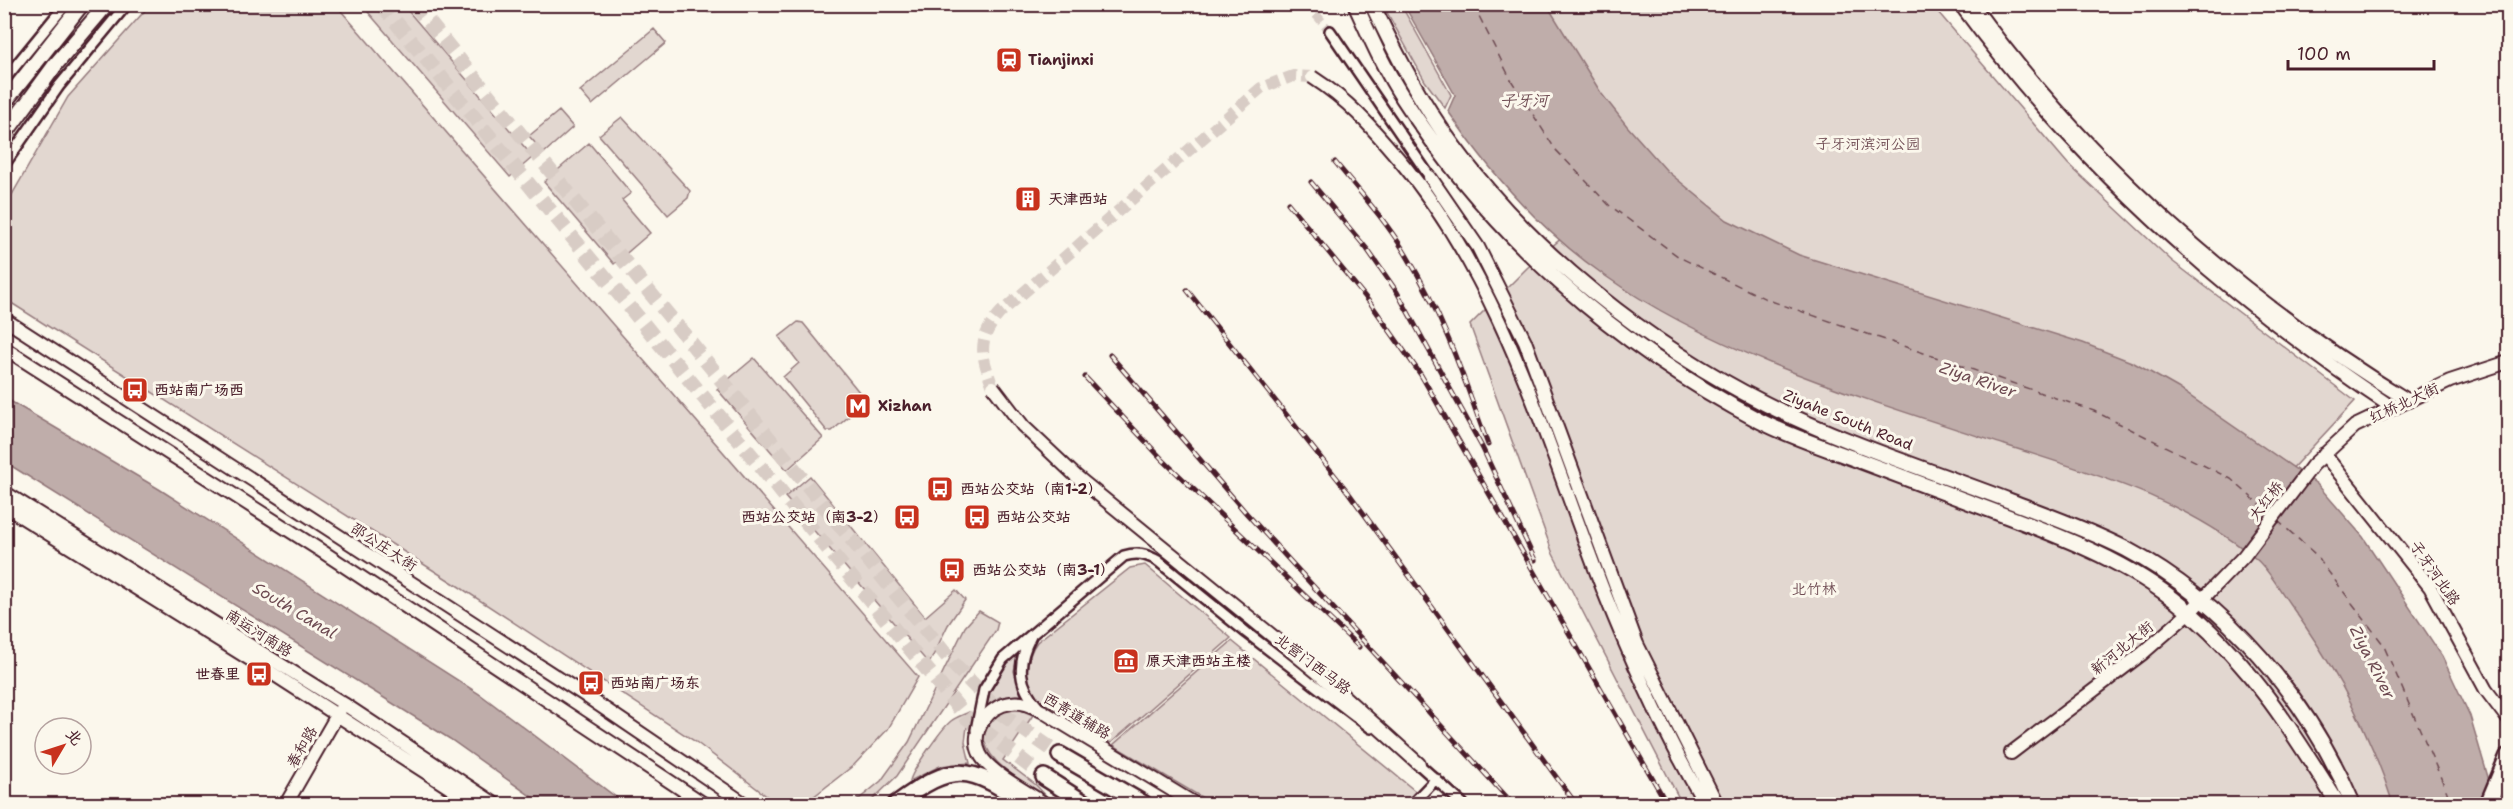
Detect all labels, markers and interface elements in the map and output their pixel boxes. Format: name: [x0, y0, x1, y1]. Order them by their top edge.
scale bar: [2288, 33, 2434, 71]
text: 100 m: [2297, 42, 2351, 66]
station icon: Tianjinxi: [994, 45, 1024, 75]
place label: Tianjinxi: [1028, 50, 1094, 70]
water label: 子牙河: [1500, 90, 1551, 111]
park label: 子牙河滨河公园: [1815, 134, 1921, 154]
building icon: 天津西站: [1013, 184, 1043, 214]
place label: 天津西站: [1048, 189, 1108, 209]
water label: Ziya River: [1937, 357, 2019, 403]
bus stop icon: 西站南广场西: [120, 375, 150, 405]
street label: 红桥北大街: [2366, 378, 2442, 428]
place label: 西站南广场西: [154, 380, 244, 400]
street label: Ziyahe South Road: [1780, 385, 1916, 455]
metro station icon: Xizhan: [843, 391, 873, 421]
place label: Xizhan: [878, 396, 932, 416]
bus stop icon: 西站公交站（南1-2）: [925, 474, 955, 504]
street label: 大红桥: [2244, 477, 2288, 525]
place label: 西站公交站（南1-2）: [960, 479, 1103, 499]
bus stop icon: 西站公交站（南3-2）: [892, 502, 922, 532]
bus stop icon: 西站公交站: [962, 502, 992, 532]
place label: 西站公交站（南3-2）: [741, 507, 888, 527]
place label: 西站公交站: [996, 507, 1071, 527]
street label: 邵公庄大街: [347, 518, 421, 576]
street label: 子牙河北路: [2405, 537, 2465, 609]
bus stop icon: 西站公交站（南3-1）: [937, 555, 967, 585]
place label: 西站公交站（南3-1）: [972, 560, 1115, 580]
water label: South Canal: [249, 577, 341, 644]
park label: 北竹林: [1791, 579, 1837, 599]
street label: 南运河南路: [222, 605, 296, 661]
street label: 新河北大街: [2087, 617, 2157, 679]
water label: Ziya River: [2345, 622, 2400, 703]
street label: 北营门西马路: [1271, 629, 1355, 699]
museum icon: 原天津西站主楼: [1111, 646, 1141, 676]
place label: 原天津西站主楼: [1146, 651, 1251, 671]
bus stop icon: 世春里: [244, 659, 274, 689]
place label: 世春里: [195, 664, 240, 684]
bus stop icon: 西站南广场东: [576, 668, 606, 698]
place label: 西站南广场东: [610, 673, 700, 693]
street label: 西青道辅路: [1040, 688, 1114, 744]
north arrow: [33, 716, 93, 776]
street label: 春和路: [282, 723, 322, 771]
text: 北: [61, 724, 87, 750]

